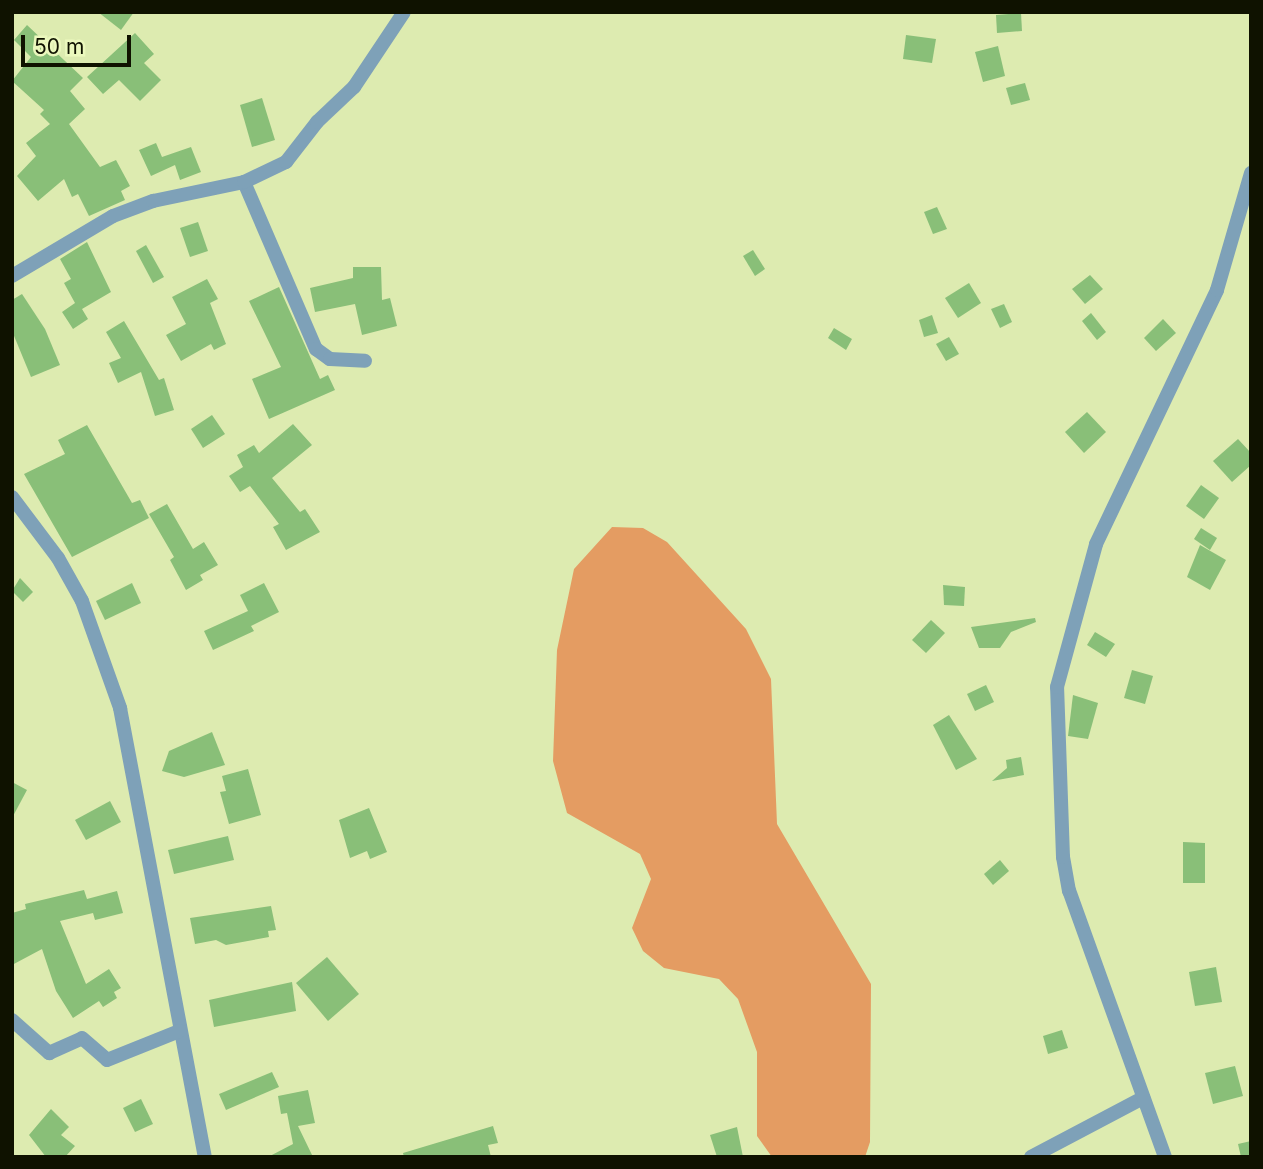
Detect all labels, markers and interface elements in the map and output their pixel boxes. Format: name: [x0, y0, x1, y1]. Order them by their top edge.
scale bar: [24, 21, 135, 65]
text: 50 m: [34, 34, 84, 59]

